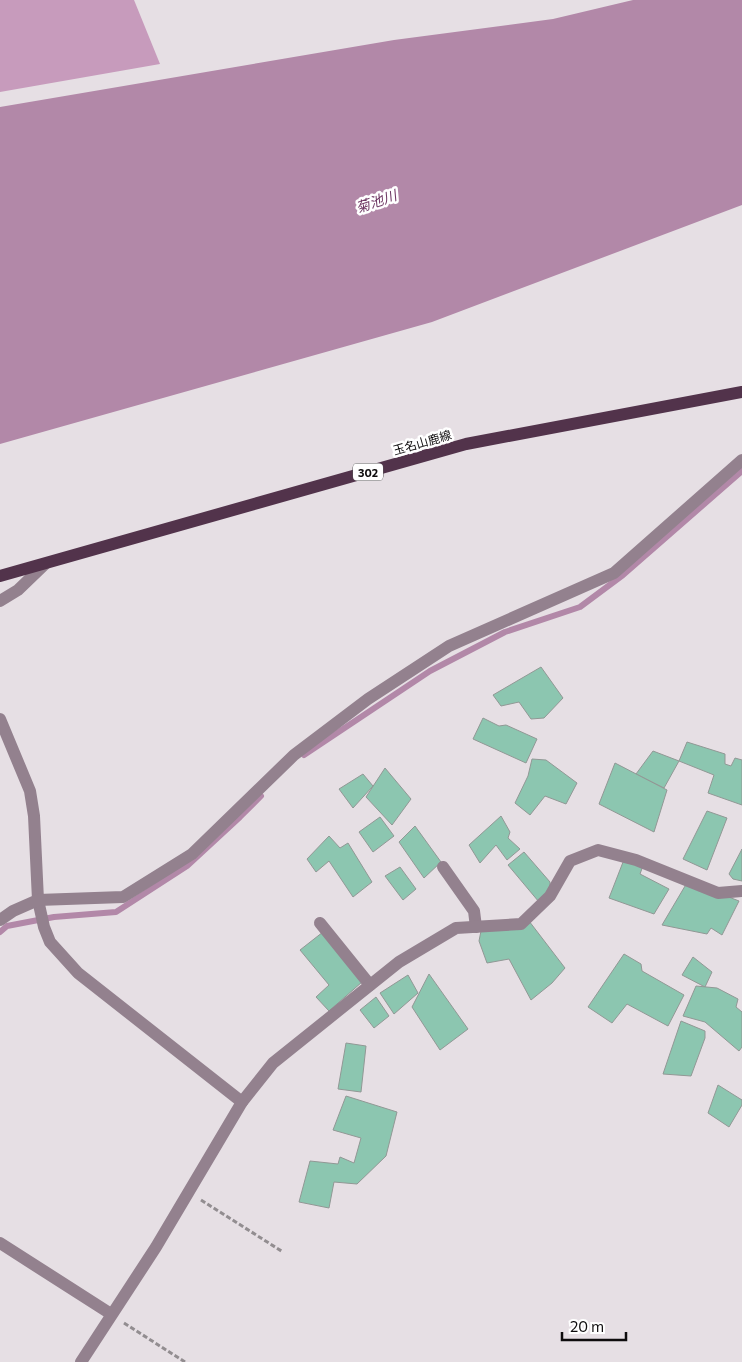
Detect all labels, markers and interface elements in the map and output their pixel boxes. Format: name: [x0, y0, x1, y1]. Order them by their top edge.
water label: 菊池川: [353, 185, 401, 216]
street label: 玉名山鹿線: [391, 427, 453, 457]
road number: 302: [353, 464, 383, 481]
scale bar: [562, 1310, 626, 1342]
text: 20 m: [570, 1317, 604, 1335]

